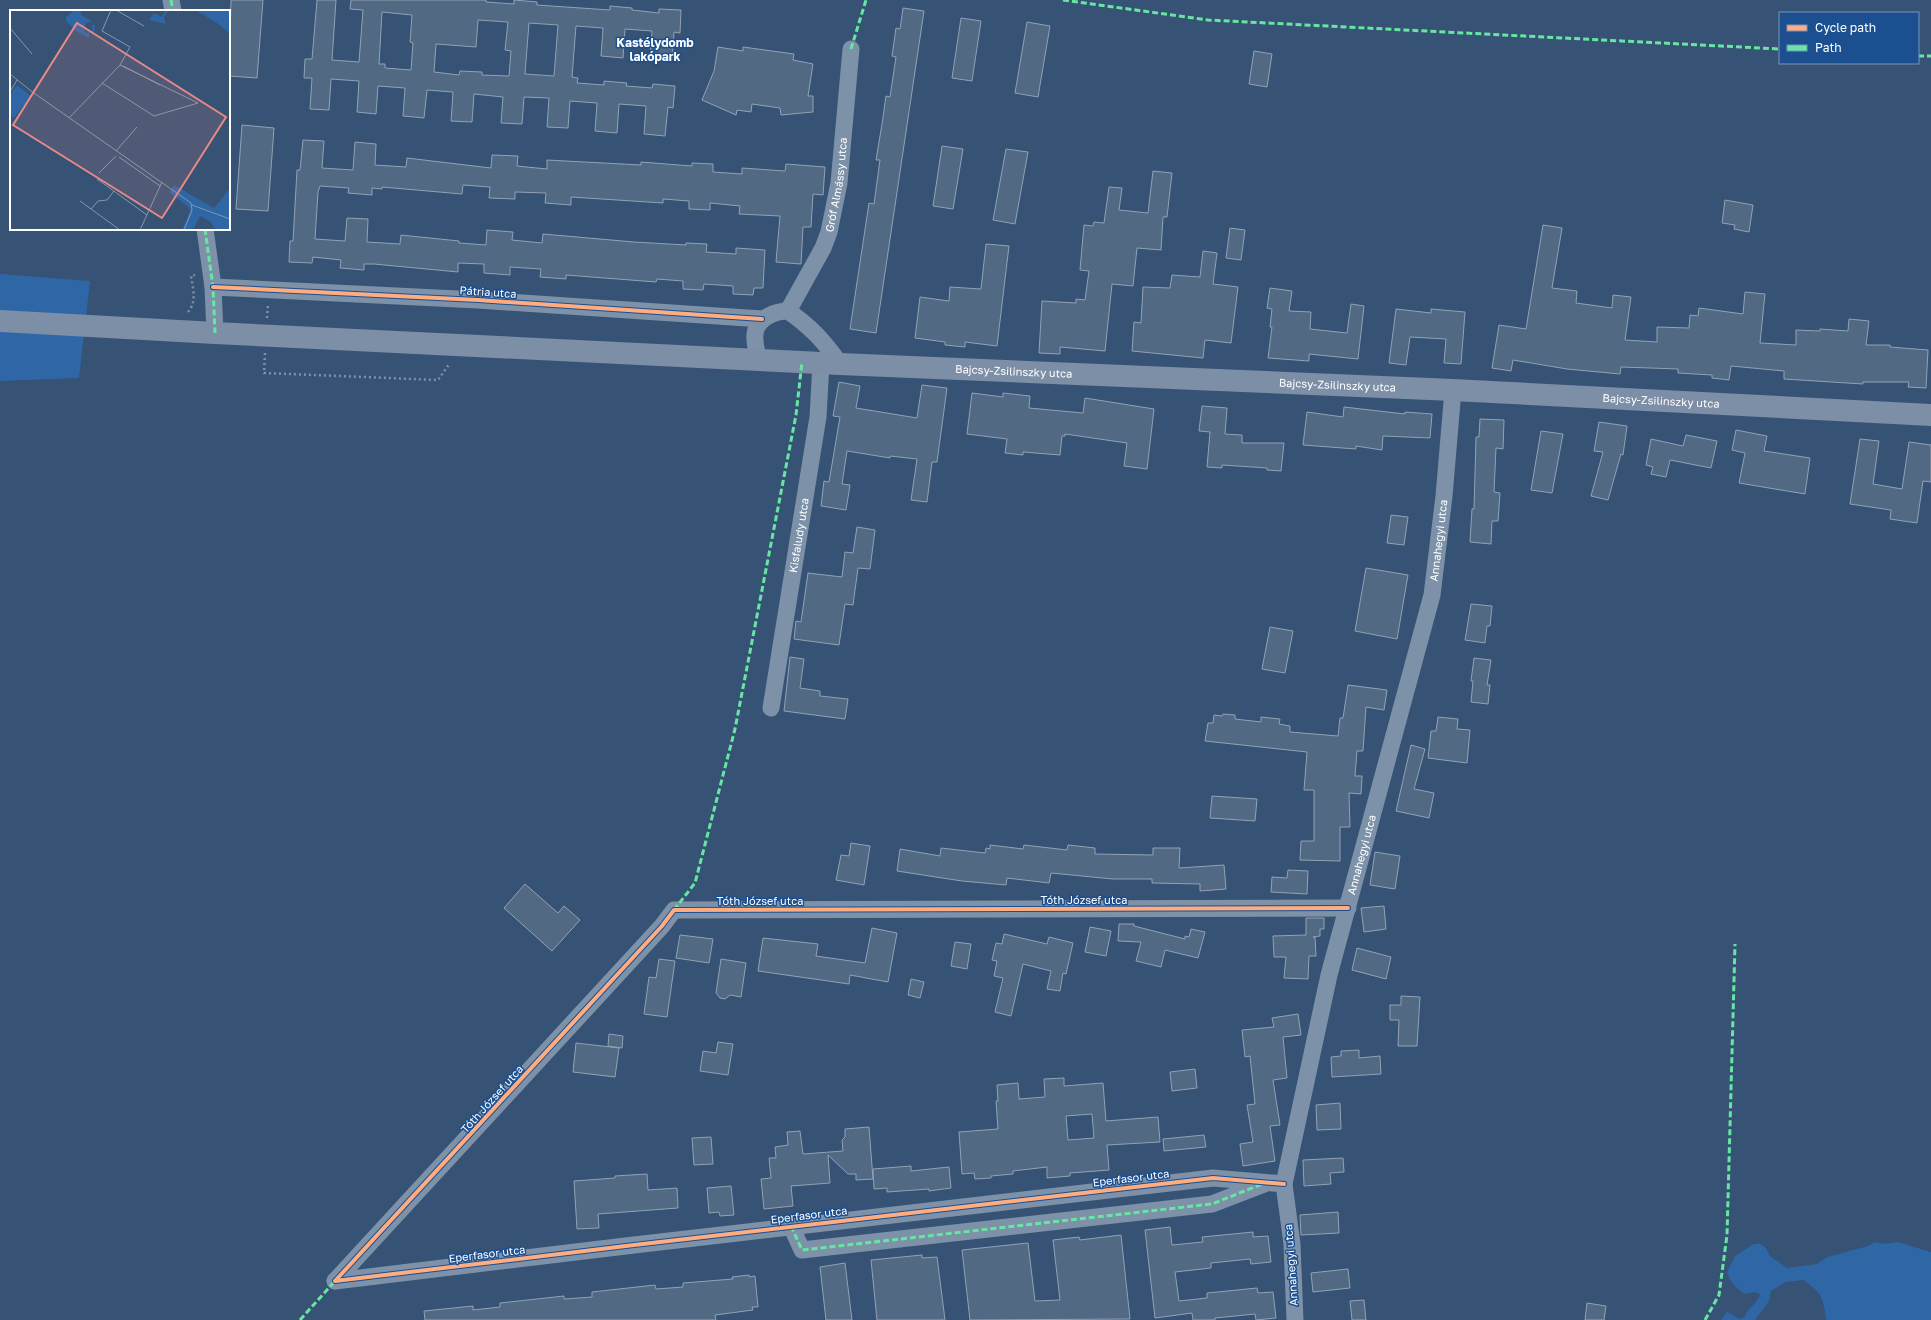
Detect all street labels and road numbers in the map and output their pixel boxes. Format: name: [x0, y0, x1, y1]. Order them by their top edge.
street label: Gróf Almássy utca: [822, 137, 849, 233]
street label: Pátria utca: [459, 283, 517, 300]
street label: Bajcsy-Zsilinszky utca: [955, 362, 1073, 380]
street label: Bajcsy-Zsilinszky utca: [1279, 376, 1396, 394]
street label: Bajcsy-Zsilinszky utca: [1602, 391, 1720, 410]
street label: Kisfaludy utca: [786, 497, 811, 573]
street label: Annahegyi utca: [1427, 499, 1450, 582]
street label: Annahegyi utca: [1344, 813, 1378, 896]
street label: Tóth József utca: [1041, 893, 1127, 906]
street label: Tóth József utca: [717, 894, 803, 907]
street label: Tóth József utca: [458, 1062, 525, 1135]
street label: Eperfasor utca: [1092, 1166, 1170, 1189]
street label: Eperfasor utca: [770, 1203, 848, 1226]
street label: Annahegyi utca: [1281, 1224, 1300, 1306]
street label: Eperfasor utca: [448, 1242, 526, 1265]

